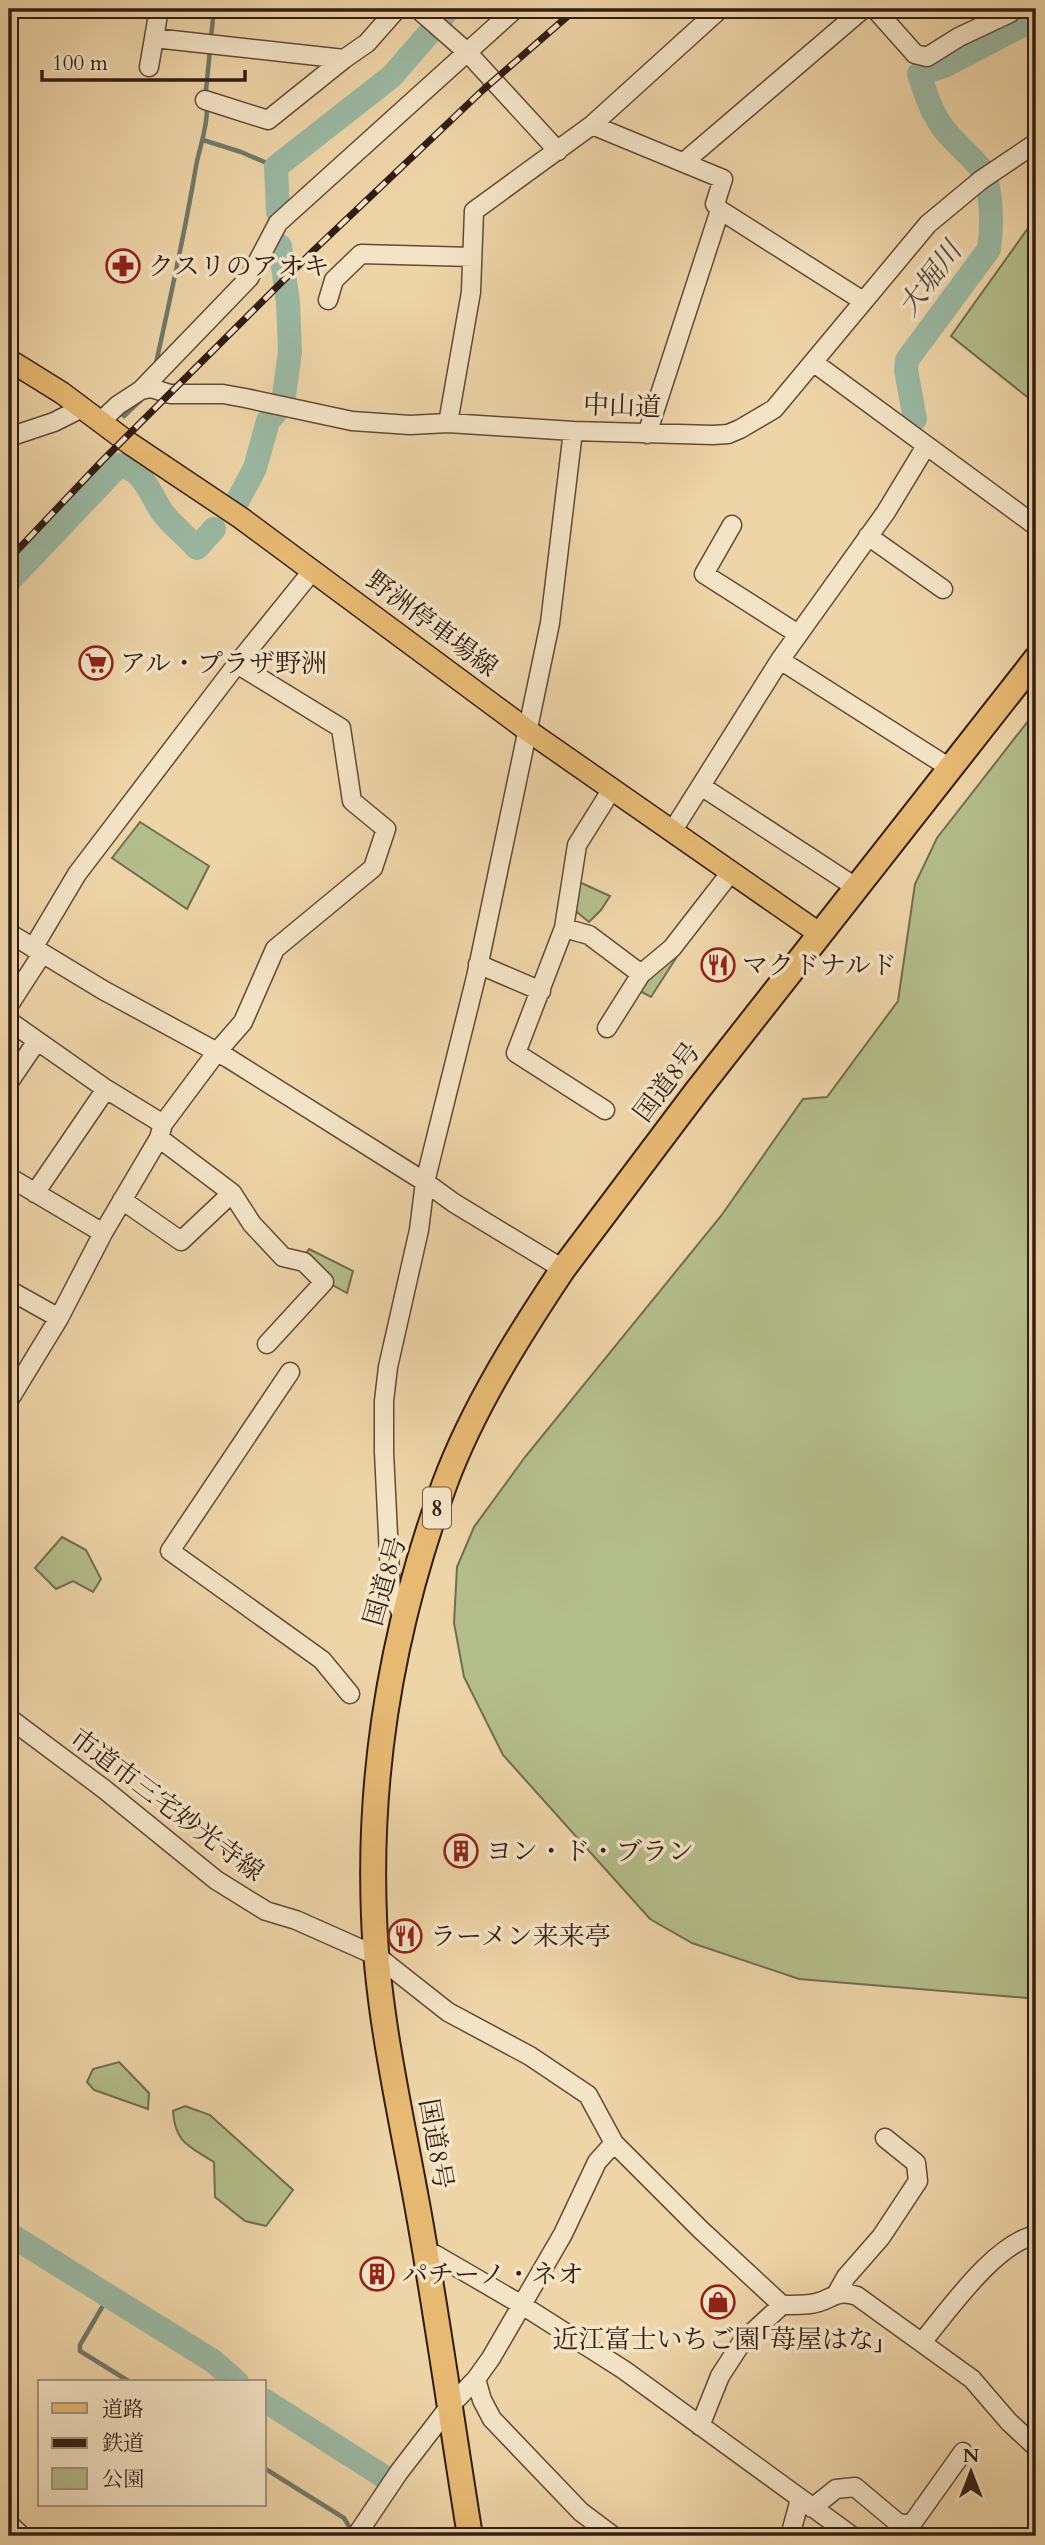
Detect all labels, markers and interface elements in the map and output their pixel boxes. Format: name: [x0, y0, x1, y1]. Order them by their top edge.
scale bar: [42, 38, 245, 82]
text: 100 m: [52, 49, 108, 78]
water label: 大堀川: [890, 232, 972, 324]
pharmacy icon: クスリのアオキ: [104, 247, 142, 285]
place label: クスリのアオキ: [148, 249, 329, 284]
street label: 中山道: [582, 387, 662, 425]
street label: 野洲停車場線: [359, 563, 505, 685]
supermarket icon: アル・プラザ野洲: [77, 644, 115, 682]
place label: アル・プラザ野洲: [120, 646, 327, 681]
restaurant icon: マクドナルド: [699, 946, 737, 984]
place label: マクドナルド: [742, 948, 897, 983]
street label: 国道8号: [626, 1035, 708, 1129]
road number: 8: [423, 1488, 451, 1528]
street label: 国道8号: [356, 1532, 414, 1630]
street label: 市道市三宅妙光寺線: [63, 1721, 271, 1889]
building icon: ヨン・ド・ブラン: [442, 1832, 480, 1870]
place label: ヨン・ド・ブラン: [486, 1834, 694, 1869]
restaurant icon: ラーメン来来亭: [386, 1917, 424, 1955]
place label: ラーメン来来亭: [430, 1919, 611, 1954]
street label: 国道8号: [411, 2096, 461, 2192]
building icon: パチーノ・ネオ: [358, 2255, 396, 2293]
place label: パチーノ・ネオ: [402, 2257, 583, 2292]
shop icon: 近江富士いちご園「苺屋はな」: [699, 2283, 737, 2321]
place label: 近江富士いちご園「苺屋はな」: [553, 2322, 883, 2357]
legend: [38, 2380, 266, 2506]
text: 道路: [102, 2395, 144, 2424]
text: 鉄道: [102, 2429, 144, 2458]
north arrow: [936, 2436, 1006, 2506]
text: N: [963, 2443, 980, 2469]
text: 公園: [102, 2465, 144, 2494]

